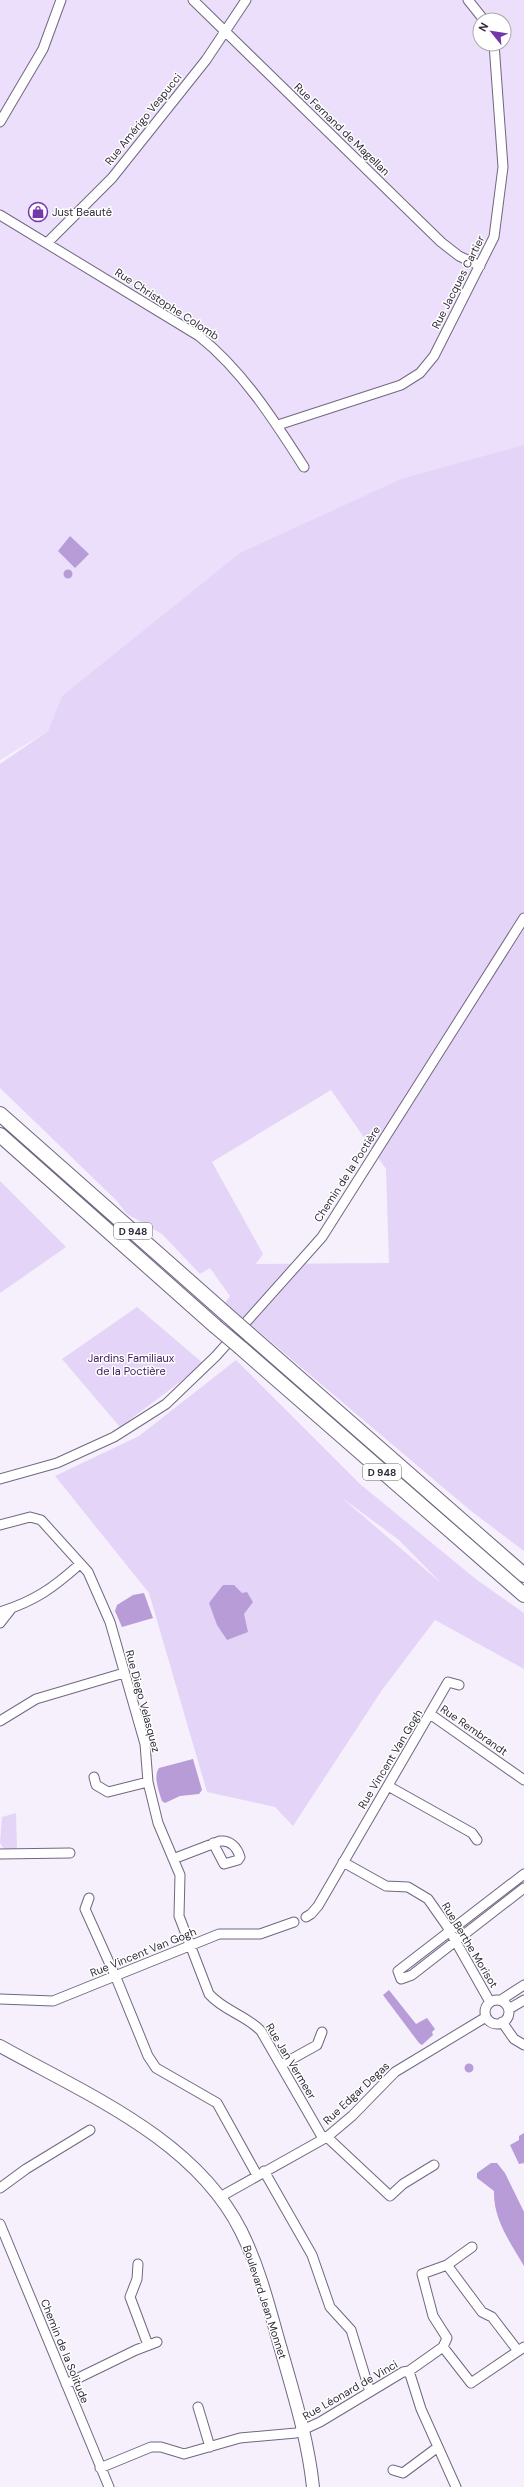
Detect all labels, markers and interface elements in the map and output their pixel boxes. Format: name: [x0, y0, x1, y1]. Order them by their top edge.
north arrow: [472, 12, 512, 52]
text: N: [475, 20, 491, 34]
street label: Rue Amérigo Vespucci: [102, 70, 184, 168]
street label: Rue Fernand de Magellan: [291, 80, 393, 178]
shop icon: Just Beauté: [27, 201, 49, 223]
place label: Just Beauté: [52, 205, 112, 219]
street label: Rue Jacques Cartier: [428, 233, 488, 331]
street label: Rue Christophe Colomb: [112, 265, 222, 343]
street label: Chemin de la Poctière: [311, 1123, 383, 1225]
road number: D 948: [114, 1223, 152, 1239]
park label: Jardins Familiaux de la Poctière: [88, 1351, 175, 1378]
road number: D 948: [363, 1464, 401, 1480]
street label: Rue Diego Velasquez: [123, 1648, 163, 1754]
street label: Rue Rembrandt: [438, 1702, 510, 1758]
street label: Rue Vincent Van Gogh: [355, 1707, 425, 1811]
street label: Rue Berthe Morisot: [439, 1900, 501, 1990]
street label: Rue Vincent Van Gogh: [88, 1924, 198, 1980]
street label: Rue Jan Vermeer: [263, 2021, 319, 2101]
street label: Rue Edgar Degas: [320, 2059, 392, 2127]
street label: Boulevard Jean Monnet: [240, 2243, 290, 2361]
street label: Chemin de la Solitude: [38, 2297, 92, 2405]
street label: Rue Léonard de Vinci: [300, 2357, 400, 2423]

